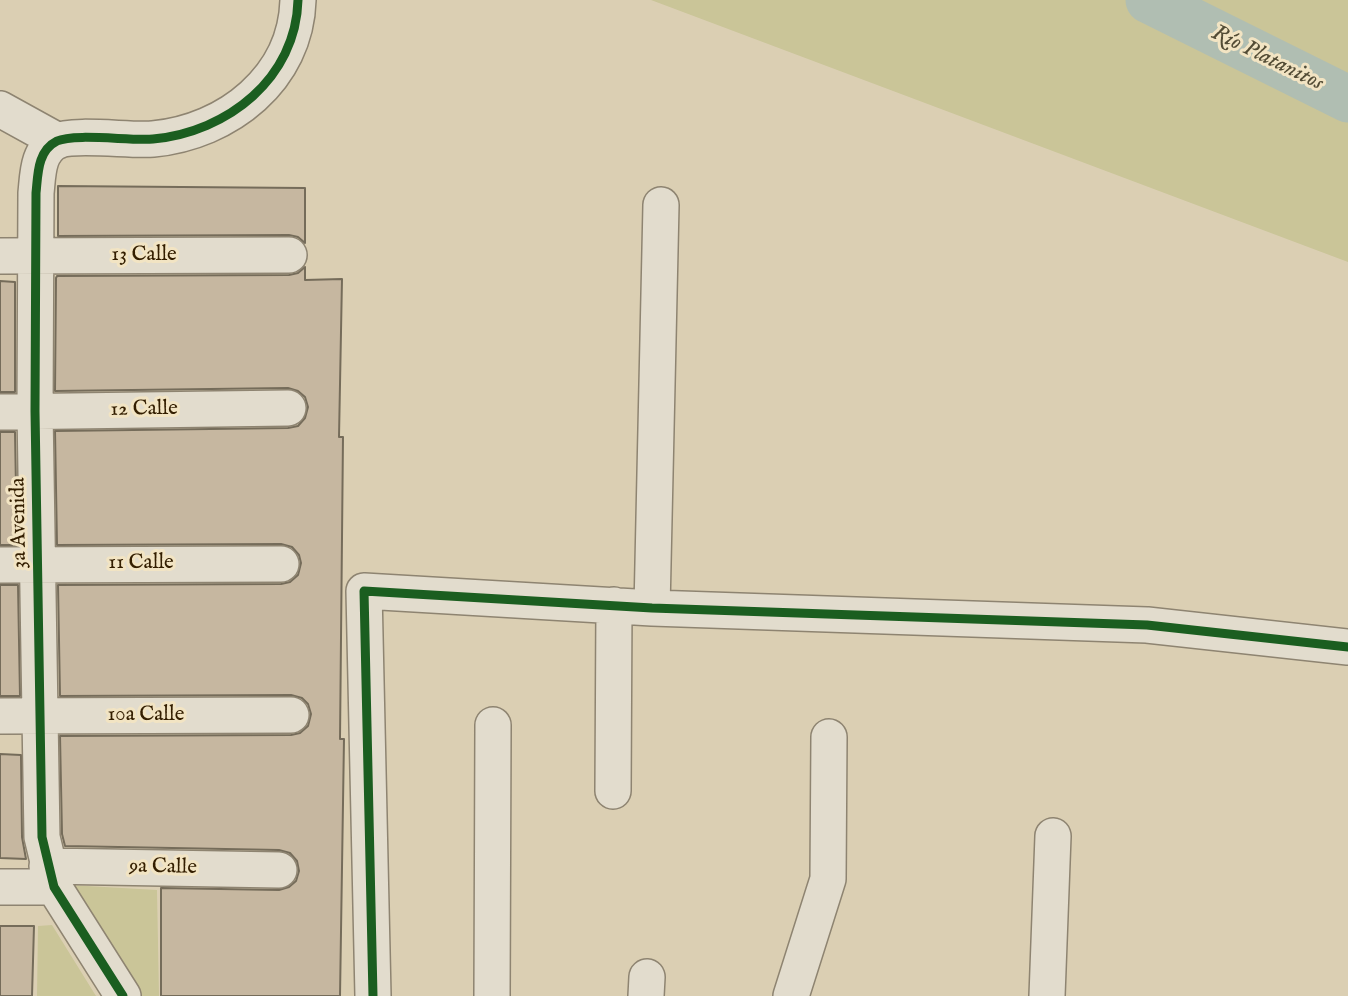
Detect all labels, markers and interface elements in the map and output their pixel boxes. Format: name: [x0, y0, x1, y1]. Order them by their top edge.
water label: Río Platanitos: [1207, 20, 1327, 98]
street label: 13 Calle: [111, 243, 177, 269]
street label: 12 Calle: [110, 397, 178, 423]
street label: 3a Avenida: [7, 477, 33, 569]
street label: 11 Calle: [108, 551, 174, 577]
street label: 10a Calle: [108, 703, 184, 729]
street label: 9a Calle: [129, 855, 197, 881]

